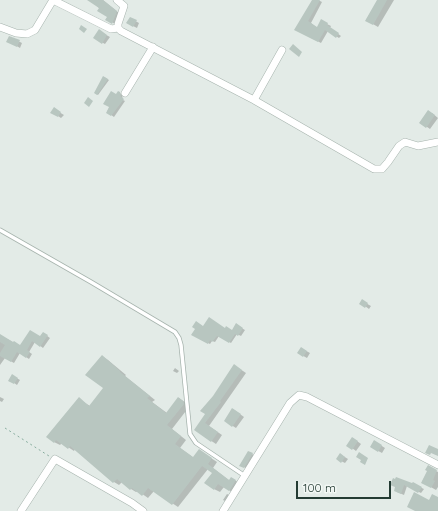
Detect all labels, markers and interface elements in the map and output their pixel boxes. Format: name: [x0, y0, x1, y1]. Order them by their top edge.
scale bar: [298, 473, 393, 499]
text: 100 m: [303, 480, 336, 495]

